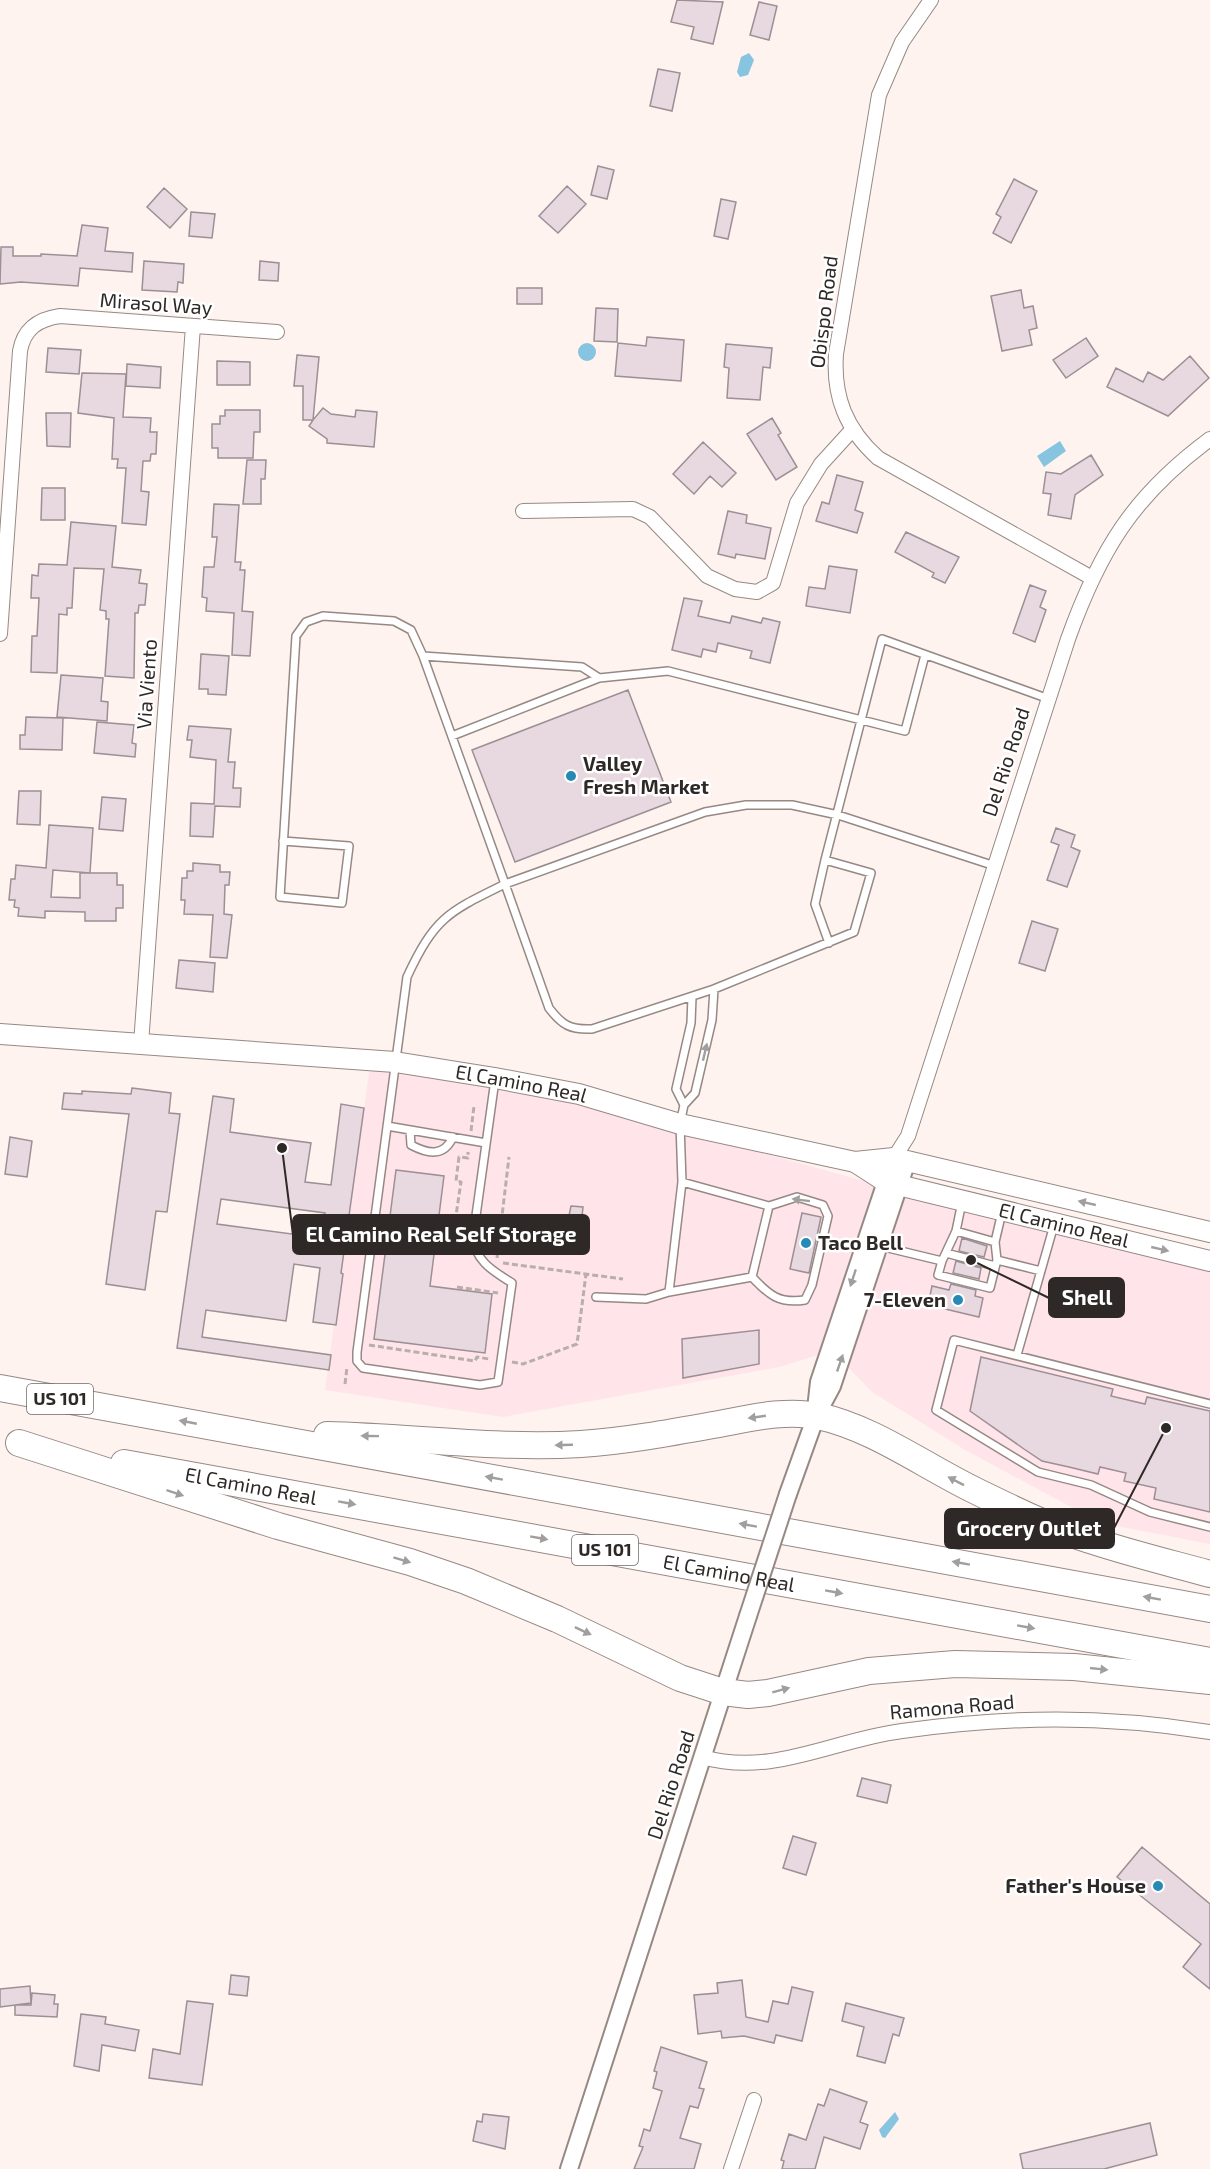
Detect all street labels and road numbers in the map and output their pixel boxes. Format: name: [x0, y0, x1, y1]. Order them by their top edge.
street label: Obispo Road: [804, 254, 842, 370]
street label: Mirasol Way: [99, 287, 214, 319]
street label: Via Viento: [131, 638, 161, 730]
street label: Del Rio Road: [976, 704, 1034, 819]
street label: El Camino Real: [454, 1059, 590, 1107]
street label: El Camino Real: [996, 1197, 1132, 1252]
road number: US 101: [27, 1384, 93, 1414]
street label: El Camino Real: [183, 1461, 319, 1509]
road number: US 101: [572, 1535, 638, 1565]
street label: El Camino Real: [661, 1549, 797, 1596]
street label: Ramona Road: [888, 1689, 1015, 1723]
street label: Del Rio Road: [641, 1727, 699, 1842]

